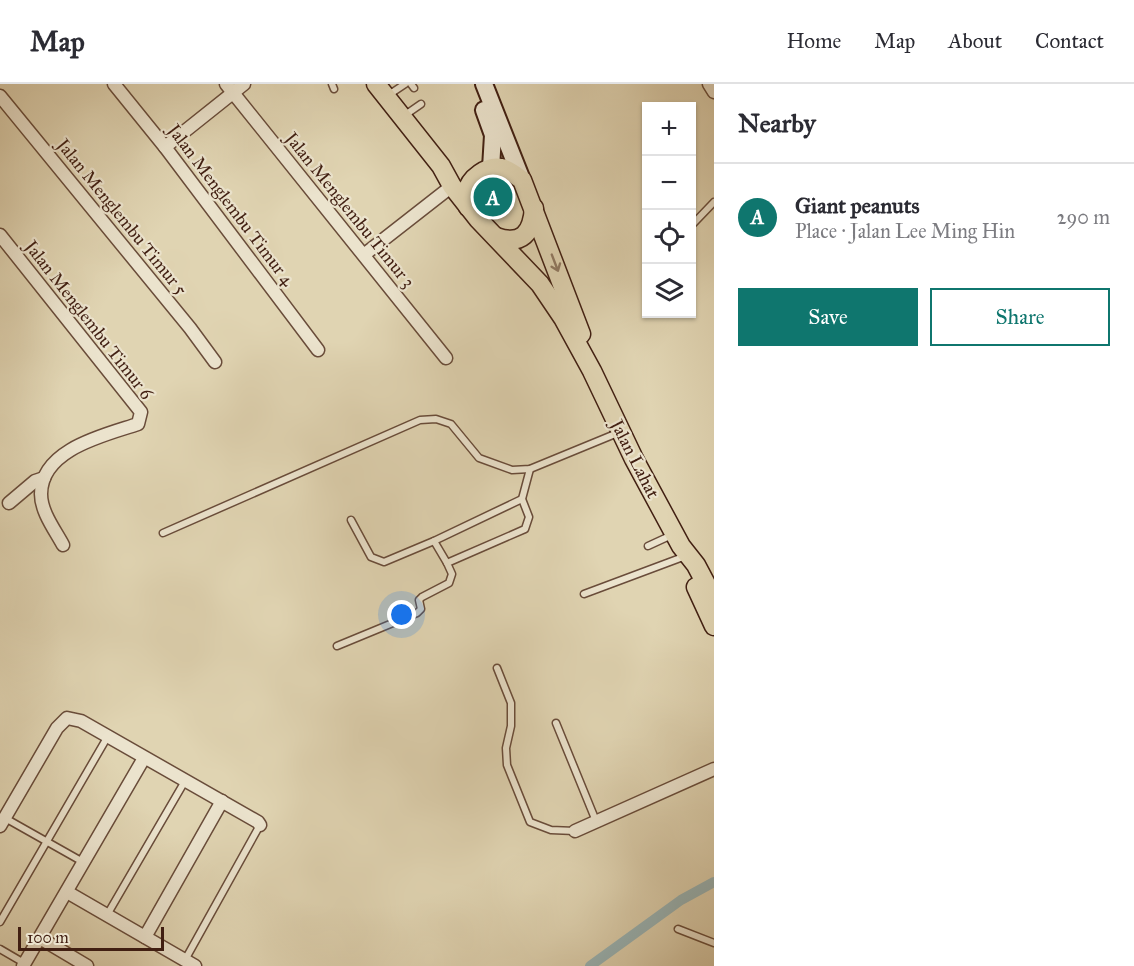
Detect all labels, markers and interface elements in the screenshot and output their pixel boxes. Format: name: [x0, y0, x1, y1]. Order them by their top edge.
text: Map: [30, 24, 85, 59]
text: Home: [786, 28, 841, 54]
text: Map: [874, 28, 915, 54]
text: About: [948, 28, 1002, 54]
text: Contact: [1035, 28, 1104, 54]
map controls: [642, 102, 696, 318]
button: +: [642, 102, 696, 156]
text: Nearby: [738, 107, 816, 139]
street label: Jalan Menglembu Timur 4: [161, 118, 300, 291]
street label: Jalan Menglembu Timur 3: [278, 126, 420, 293]
street label: Jalan Menglembu Timur 5: [50, 133, 192, 301]
button: −: [642, 156, 696, 210]
pin: A: [474, 174, 512, 220]
text: Giant peanuts: [795, 192, 920, 219]
text: A: [751, 205, 764, 229]
text: 290 m: [1057, 205, 1110, 229]
button: locate: [642, 210, 696, 264]
text: Place · Jalan Lee Ming Hin: [795, 219, 1015, 243]
street label: Jalan Menglembu Timur 6: [18, 235, 158, 405]
one-way arrow: [550, 253, 561, 272]
button: layers: [642, 264, 696, 318]
button: Save: [738, 288, 918, 346]
button: Share: [930, 288, 1110, 346]
street label: Jalan Lahat: [604, 414, 664, 503]
your location: [387, 600, 416, 629]
scale bar: [18, 924, 164, 952]
text: 100 m: [27, 928, 69, 947]

